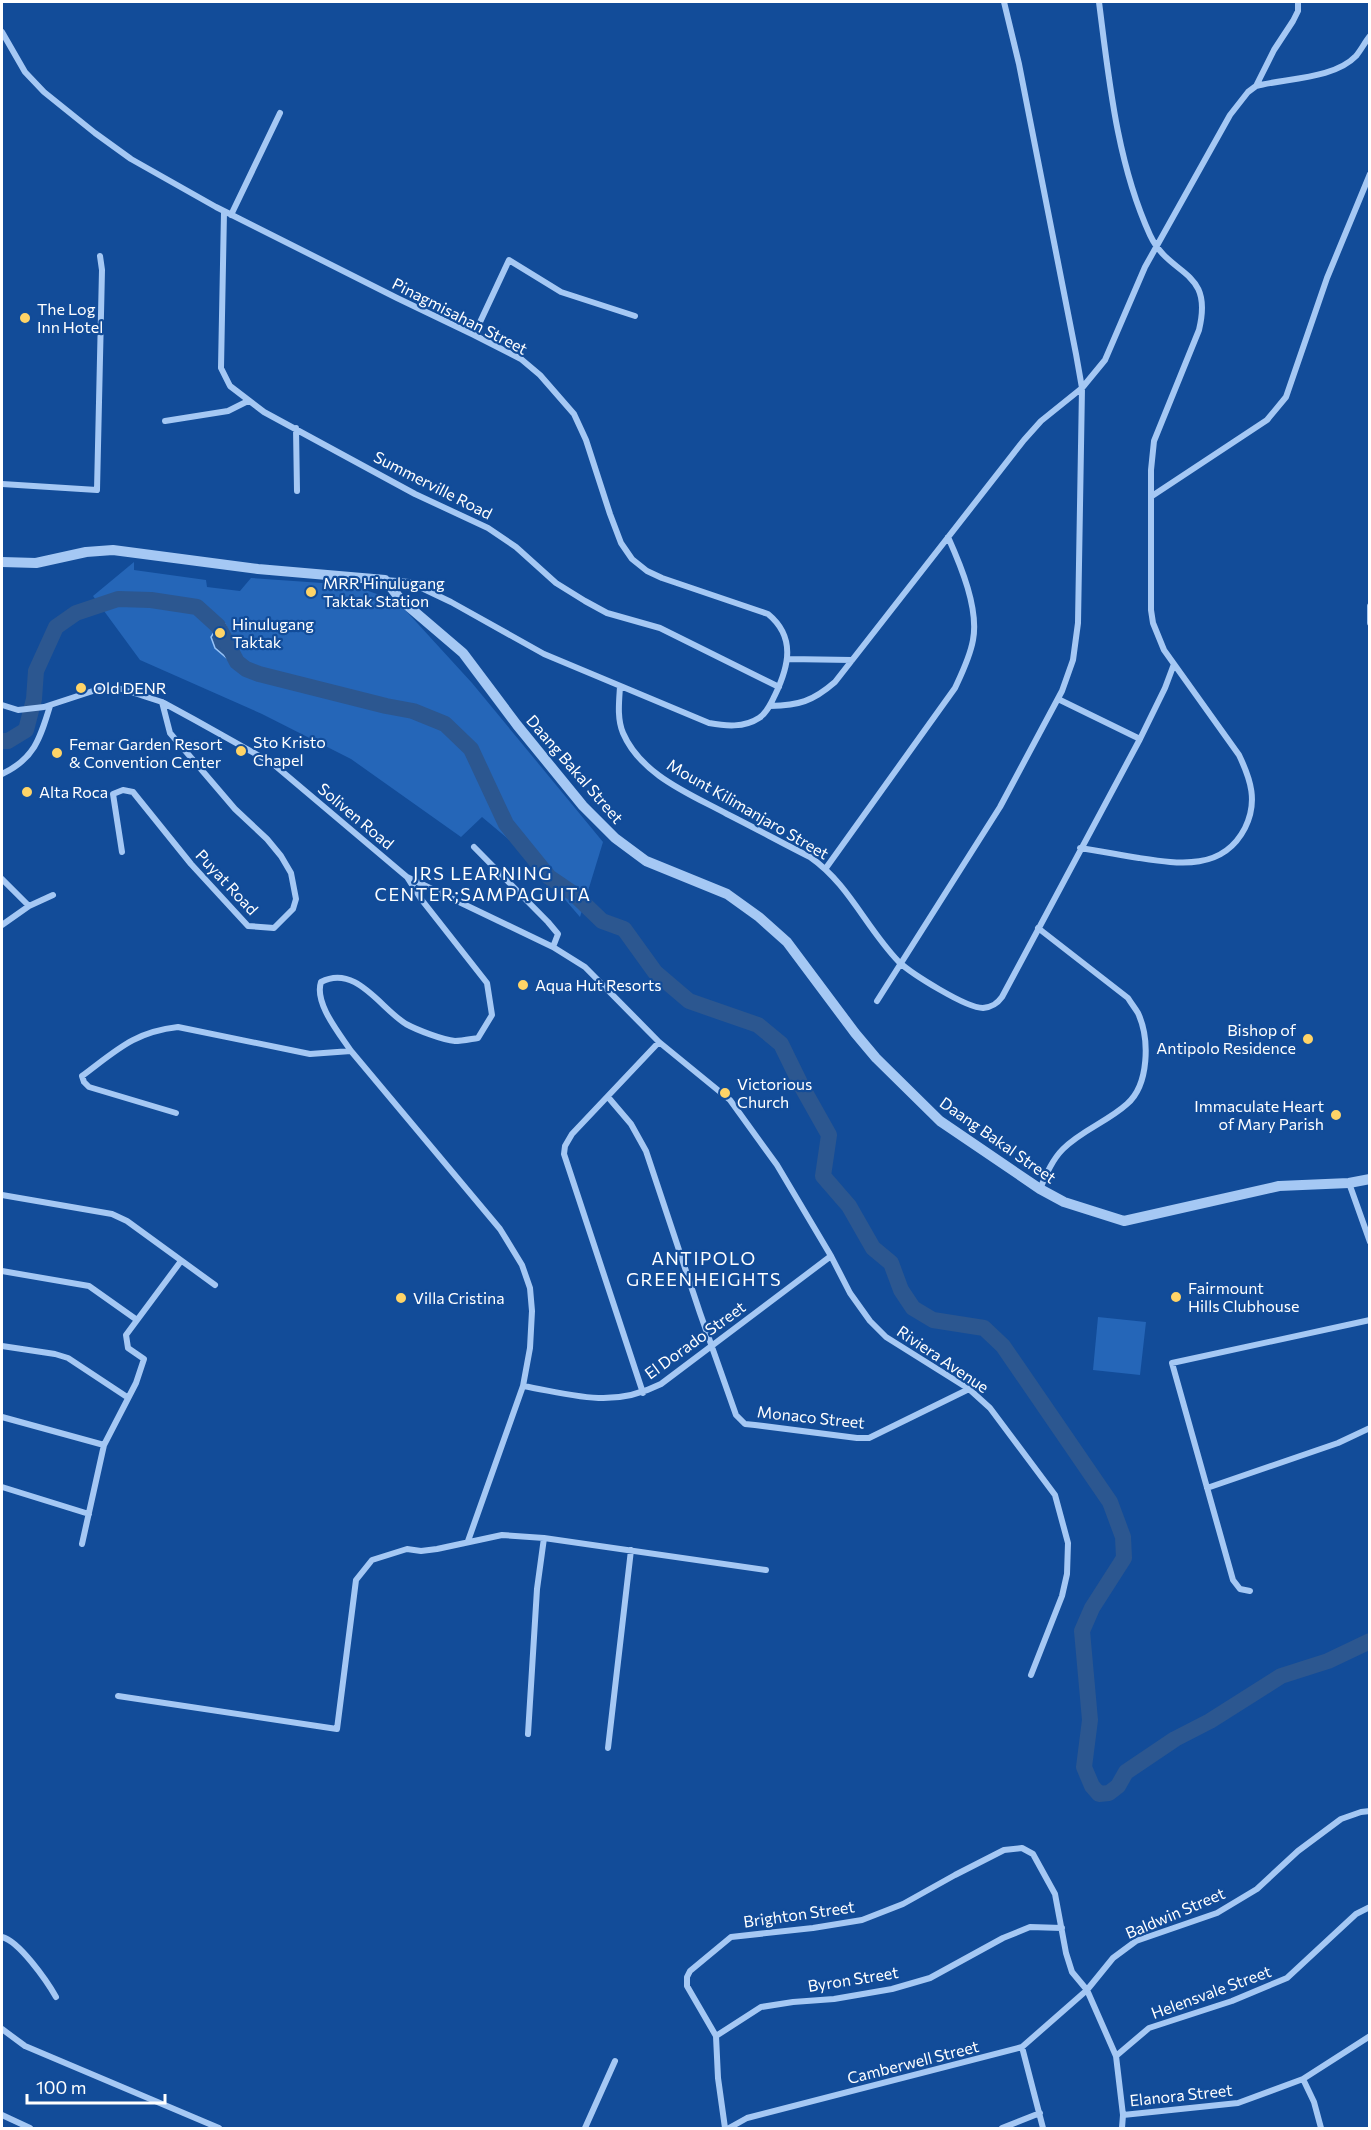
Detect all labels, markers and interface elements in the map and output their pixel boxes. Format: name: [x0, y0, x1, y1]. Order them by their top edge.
street label: Pinagmisahan Street: [389, 273, 531, 358]
place label: The Log Inn Hotel: [37, 299, 103, 336]
marker: The Log Inn Hotel: [18, 311, 32, 325]
street label: Summerville Road: [371, 446, 496, 523]
place label: MRR Hinulugang Taktak Station: [323, 573, 445, 610]
marker: MRR Hinulugang Taktak Station: [304, 585, 318, 599]
place label: Hinulugang Taktak: [232, 614, 314, 651]
marker: Hinulugang Taktak: [213, 626, 227, 640]
place label: Old DENR: [93, 678, 167, 697]
marker: Old DENR: [74, 681, 88, 695]
street label: Daang Bakal Street: [523, 711, 628, 827]
place label: Sto Kristo Chapel: [253, 732, 326, 769]
place label: Femar Garden Resort & Convention Center: [69, 734, 223, 771]
marker: Sto Kristo Chapel: [234, 744, 248, 758]
marker: Femar Garden Resort & Convention Center: [50, 746, 64, 760]
street label: Mount Kilimanjaro Street: [664, 754, 833, 863]
street label: Soliven Road: [315, 778, 398, 853]
place label: Alta Roca: [39, 782, 108, 801]
marker: Alta Roca: [20, 785, 34, 799]
street label: Puyat Road: [192, 845, 262, 918]
district label: JRS LEARNING CENTER;SAMPAGUITA: [375, 862, 591, 905]
place label: Aqua Hut Resorts: [535, 975, 662, 994]
marker: Aqua Hut Resorts: [516, 978, 530, 992]
place label: Bishop of Antipolo Residence: [1156, 1020, 1297, 1057]
marker: Bishop of Antipolo Residence: [1301, 1032, 1315, 1046]
place label: Victorious Church: [737, 1074, 812, 1111]
marker: Victorious Church: [718, 1086, 732, 1100]
street label: Daang Bakal Street: [937, 1092, 1060, 1187]
place label: Immaculate Heart of Mary Parish: [1194, 1096, 1324, 1133]
marker: Immaculate Heart of Mary Parish: [1329, 1108, 1343, 1122]
district label: ANTIPOLO GREENHEIGHTS: [626, 1247, 782, 1290]
place label: Fairmount Hills Clubhouse: [1188, 1278, 1299, 1315]
place label: Villa Cristina: [413, 1288, 505, 1307]
marker: Fairmount Hills Clubhouse: [1169, 1290, 1183, 1304]
marker: Villa Cristina: [394, 1291, 408, 1305]
street label: El Dorado Street: [641, 1296, 749, 1382]
street label: Riviera Avenue: [894, 1321, 993, 1396]
street label: Monaco Street: [756, 1401, 866, 1432]
street label: Baldwin Street: [1122, 1883, 1228, 1942]
street label: Brighton Street: [742, 1896, 856, 1931]
street label: Helensvale Street: [1148, 1961, 1274, 2022]
street label: Byron Street: [806, 1962, 900, 1995]
street label: Camberwell Street: [845, 2036, 981, 2087]
scale bar: [27, 2067, 165, 2105]
text: 100 m: [36, 2076, 86, 2098]
street label: Elanora Street: [1128, 2080, 1234, 2109]

